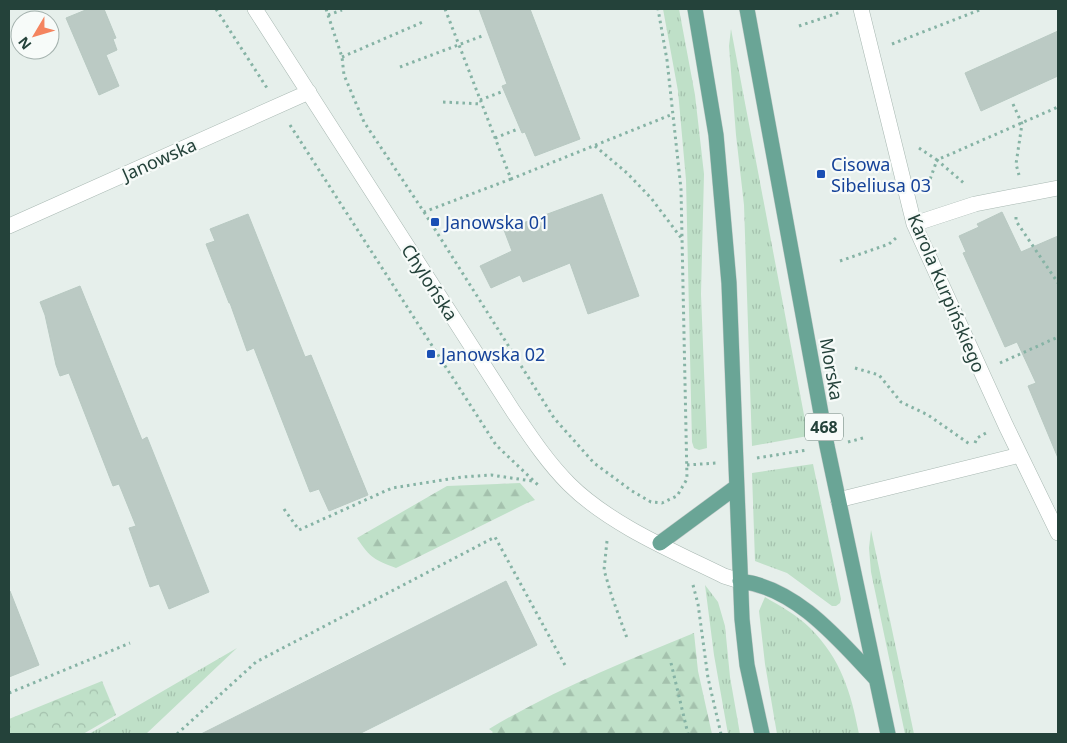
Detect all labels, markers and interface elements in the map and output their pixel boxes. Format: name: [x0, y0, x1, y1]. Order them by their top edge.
north arrow: [10, 10, 60, 60]
text: N: [13, 33, 35, 54]
street label: Janowska: [116, 132, 200, 187]
place label: Cisowa Sibeliusa 03: [831, 152, 931, 197]
marker: Cisowa Sibeliusa 03: [815, 168, 827, 180]
place label: Janowska 01: [443, 210, 549, 234]
street label: Karola Kurpińskiego: [903, 210, 991, 376]
marker: Janowska 01: [429, 216, 441, 228]
street label: Chylońska: [396, 239, 464, 325]
street label: Morska: [815, 336, 849, 402]
place label: Janowska 02: [439, 342, 545, 366]
marker: Janowska 02: [425, 348, 437, 360]
road number: 468: [805, 414, 843, 441]

